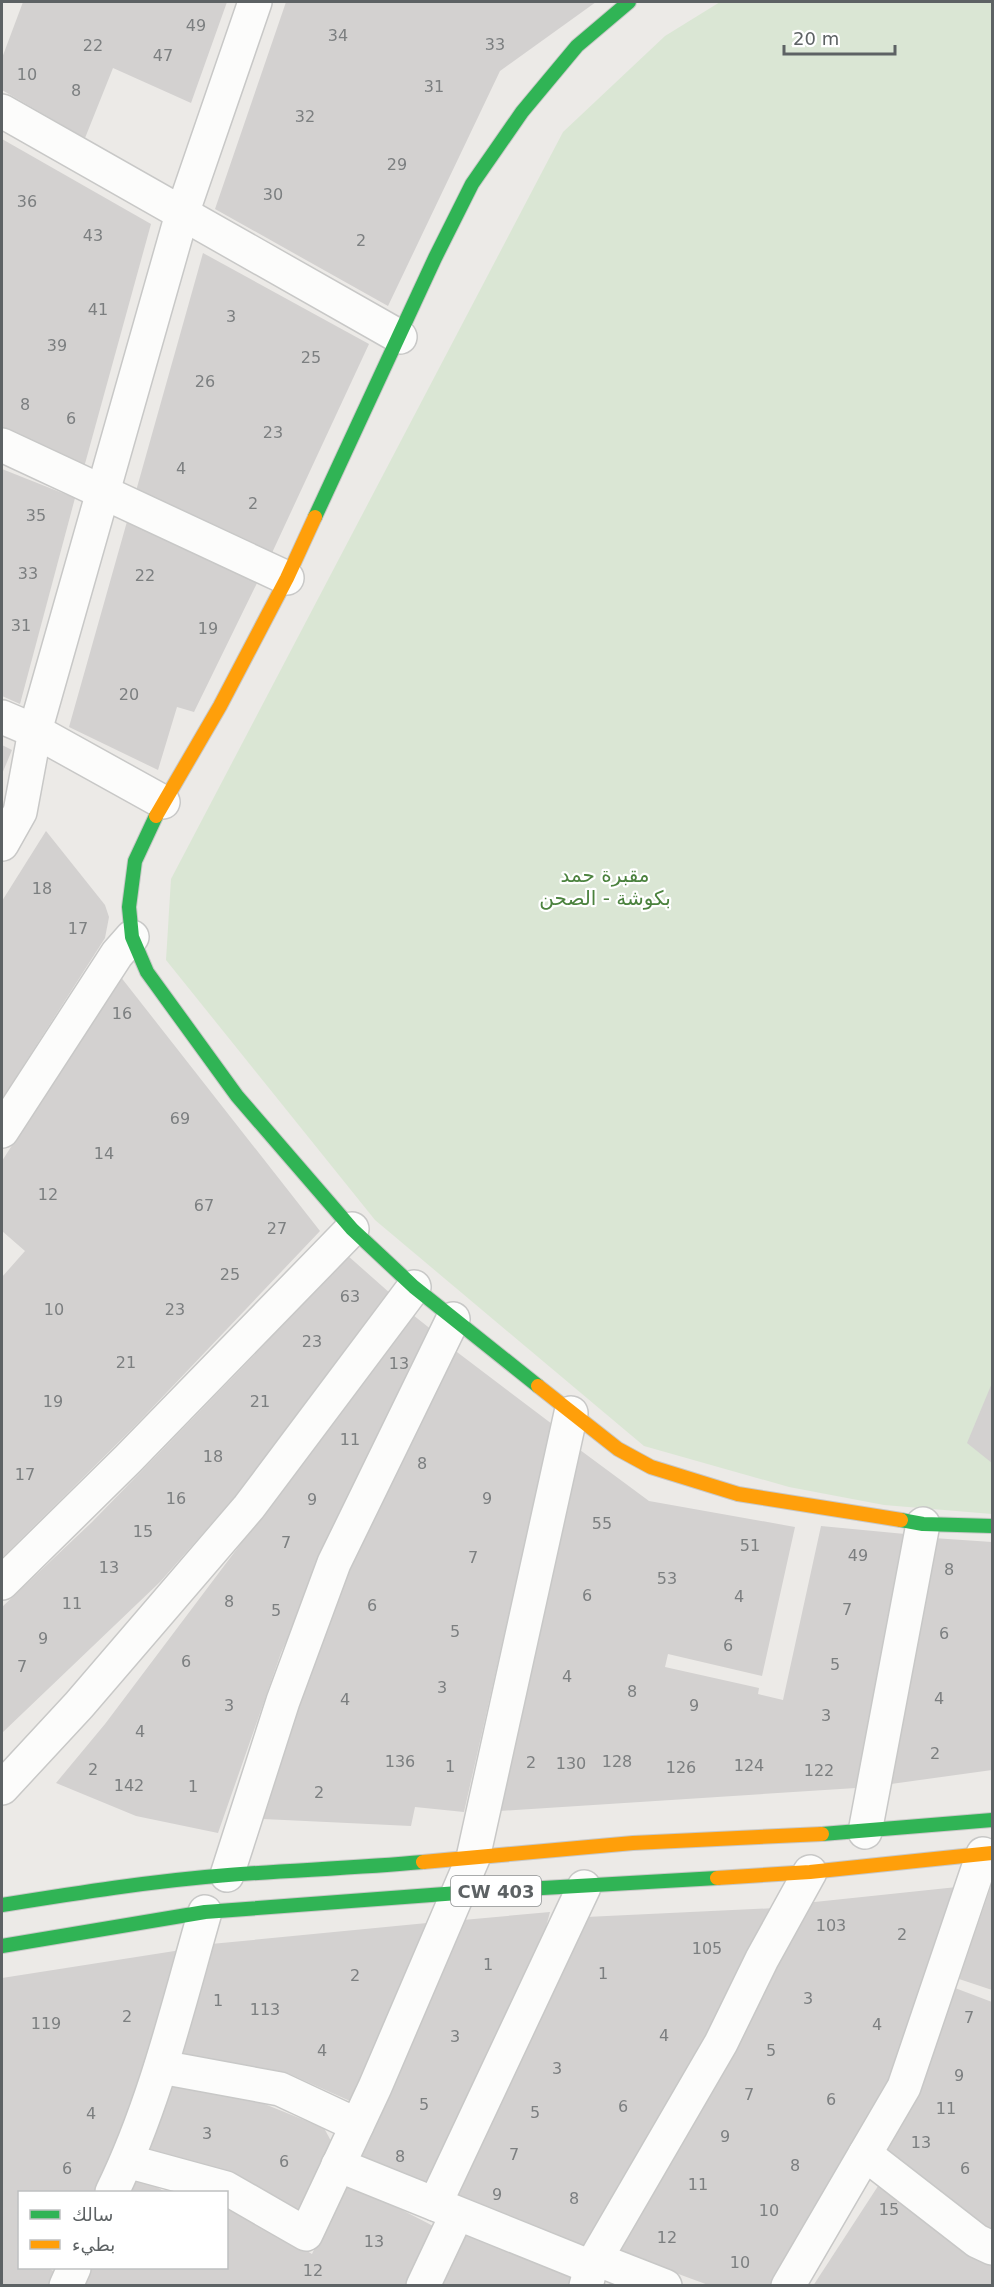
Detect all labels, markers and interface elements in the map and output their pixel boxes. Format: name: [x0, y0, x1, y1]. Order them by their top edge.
house number: 49: [186, 16, 206, 35]
scale bar: [784, 18, 895, 56]
house number: 34: [328, 26, 348, 45]
text: 20 m: [793, 28, 839, 49]
house number: 33: [485, 35, 505, 54]
house number: 22: [83, 36, 103, 55]
house number: 47: [153, 46, 173, 65]
house number: 10: [17, 65, 37, 84]
house number: 31: [424, 77, 444, 96]
house number: 8: [71, 81, 81, 100]
house number: 32: [295, 107, 315, 126]
house number: 29: [387, 155, 407, 174]
house number: 30: [263, 185, 283, 204]
house number: 36: [17, 192, 37, 211]
house number: 43: [83, 226, 103, 245]
house number: 2: [356, 231, 366, 250]
house number: 41: [88, 300, 108, 319]
house number: 3: [226, 307, 236, 326]
house number: 39: [47, 336, 67, 355]
house number: 25: [301, 348, 321, 367]
house number: 26: [195, 372, 215, 391]
house number: 8: [20, 395, 30, 414]
house number: 6: [66, 409, 76, 428]
house number: 23: [263, 423, 283, 442]
house number: 4: [176, 459, 186, 478]
house number: 2: [248, 494, 258, 513]
house number: 35: [26, 506, 46, 525]
house number: 33: [18, 564, 38, 583]
house number: 22: [135, 566, 155, 585]
house number: 31: [11, 616, 31, 635]
house number: 19: [198, 619, 218, 638]
house number: 20: [119, 685, 139, 704]
park label: مقبرة حمد بكوشة - الصحن: [539, 863, 671, 910]
house number: 18: [32, 879, 52, 898]
house number: 17: [68, 919, 88, 938]
house number: 16: [112, 1004, 132, 1023]
house number: 69: [170, 1109, 190, 1128]
house number: 14: [94, 1144, 114, 1163]
house number: 12: [38, 1185, 58, 1204]
house number: 67: [194, 1196, 214, 1215]
house number: 27: [267, 1219, 287, 1238]
house number: 25: [220, 1265, 240, 1284]
house number: 63: [340, 1287, 360, 1306]
house number: 10: [44, 1300, 64, 1319]
house number: 23: [165, 1300, 185, 1319]
house number: 23: [302, 1332, 322, 1351]
house number: 21: [116, 1353, 136, 1372]
house number: 13: [389, 1354, 409, 1373]
house number: 19: [43, 1392, 63, 1411]
house number: 21: [250, 1392, 270, 1411]
house number: 11: [340, 1430, 360, 1449]
house number: 18: [203, 1447, 223, 1466]
house number: 8: [417, 1454, 427, 1473]
house number: 17: [15, 1465, 35, 1484]
house number: 16: [166, 1489, 186, 1508]
house number: 9: [482, 1489, 492, 1508]
house number: 9: [307, 1490, 317, 1509]
house number: 55: [592, 1514, 612, 1533]
house number: 15: [133, 1522, 153, 1541]
house number: 7: [281, 1533, 291, 1552]
house number: 51: [740, 1536, 760, 1555]
house number: 49: [848, 1546, 868, 1565]
house number: 7: [468, 1548, 478, 1567]
house number: 13: [99, 1558, 119, 1577]
house number: 8: [944, 1560, 954, 1579]
house number: 53: [657, 1569, 677, 1588]
house number: 6: [582, 1586, 592, 1605]
house number: 4: [734, 1587, 744, 1606]
house number: 8: [224, 1592, 234, 1611]
house number: 11: [62, 1594, 82, 1613]
house number: 6: [367, 1596, 377, 1615]
house number: 7: [842, 1600, 852, 1619]
house number: 5: [271, 1601, 281, 1620]
house number: 5: [450, 1622, 460, 1641]
house number: 6: [939, 1624, 949, 1643]
house number: 9: [38, 1629, 48, 1648]
house number: 6: [723, 1636, 733, 1655]
house number: 6: [181, 1652, 191, 1671]
house number: 5: [830, 1655, 840, 1674]
house number: 7: [17, 1657, 27, 1676]
house number: 4: [562, 1667, 572, 1686]
house number: 3: [437, 1678, 447, 1697]
house number: 8: [627, 1682, 637, 1701]
house number: 4: [934, 1689, 944, 1708]
house number: 4: [340, 1690, 350, 1709]
house number: 3: [224, 1696, 234, 1715]
house number: 9: [689, 1696, 699, 1715]
house number: 3: [821, 1706, 831, 1725]
house number: 4: [135, 1722, 145, 1741]
house number: 2: [930, 1744, 940, 1763]
house number: 136: [385, 1752, 415, 1771]
house number: 128: [602, 1752, 632, 1771]
house number: 2: [526, 1753, 536, 1772]
house number: 130: [556, 1754, 586, 1773]
house number: 124: [734, 1756, 764, 1775]
house number: 1: [445, 1757, 455, 1776]
house number: 126: [666, 1758, 696, 1777]
house number: 2: [88, 1760, 98, 1779]
house number: 122: [804, 1761, 834, 1780]
house number: 142: [114, 1776, 144, 1795]
house number: 1: [188, 1777, 198, 1796]
house number: 2: [314, 1783, 324, 1802]
road number: CW 403: [451, 1876, 541, 1906]
house number: 103: [816, 1916, 846, 1935]
house number: 2: [897, 1925, 907, 1944]
house number: 105: [692, 1939, 722, 1958]
house number: 1: [483, 1955, 493, 1974]
house number: 1: [598, 1964, 608, 1983]
house number: 2: [350, 1966, 360, 1985]
house number: 3: [803, 1989, 813, 2008]
house number: 1: [213, 1991, 223, 2010]
house number: 113: [250, 2000, 280, 2019]
house number: 2: [122, 2007, 132, 2026]
house number: 7: [964, 2008, 974, 2027]
house number: 119: [31, 2014, 61, 2033]
house number: 4: [872, 2015, 882, 2034]
house number: 4: [659, 2026, 669, 2045]
house number: 3: [450, 2027, 460, 2046]
house number: 4: [317, 2041, 327, 2060]
house number: 5: [766, 2041, 776, 2060]
house number: 3: [552, 2059, 562, 2078]
house number: 9: [954, 2066, 964, 2085]
house number: 7: [744, 2085, 754, 2104]
house number: 6: [826, 2090, 836, 2109]
house number: 5: [419, 2095, 429, 2114]
house number: 6: [618, 2097, 628, 2116]
house number: 11: [936, 2099, 956, 2118]
house number: 5: [530, 2103, 540, 2122]
house number: 4: [86, 2104, 96, 2123]
house number: 3: [202, 2124, 212, 2143]
house number: 9: [720, 2127, 730, 2146]
house number: 13: [911, 2133, 931, 2152]
house number: 7: [509, 2145, 519, 2164]
house number: 8: [395, 2147, 405, 2166]
house number: 6: [279, 2152, 289, 2171]
house number: 8: [790, 2156, 800, 2175]
house number: 6: [62, 2159, 72, 2178]
house number: 6: [960, 2159, 970, 2178]
house number: 11: [688, 2175, 708, 2194]
house number: 9: [492, 2185, 502, 2204]
house number: 8: [569, 2189, 579, 2208]
legend: [18, 2191, 228, 2269]
house number: 15: [879, 2200, 899, 2219]
house number: 10: [759, 2201, 779, 2220]
text: سالك: [72, 2204, 113, 2225]
house number: 12: [657, 2228, 677, 2247]
house number: 13: [364, 2232, 384, 2251]
text: بطيء: [72, 2234, 115, 2256]
house number: 10: [730, 2253, 750, 2272]
house number: 12: [303, 2261, 323, 2280]

